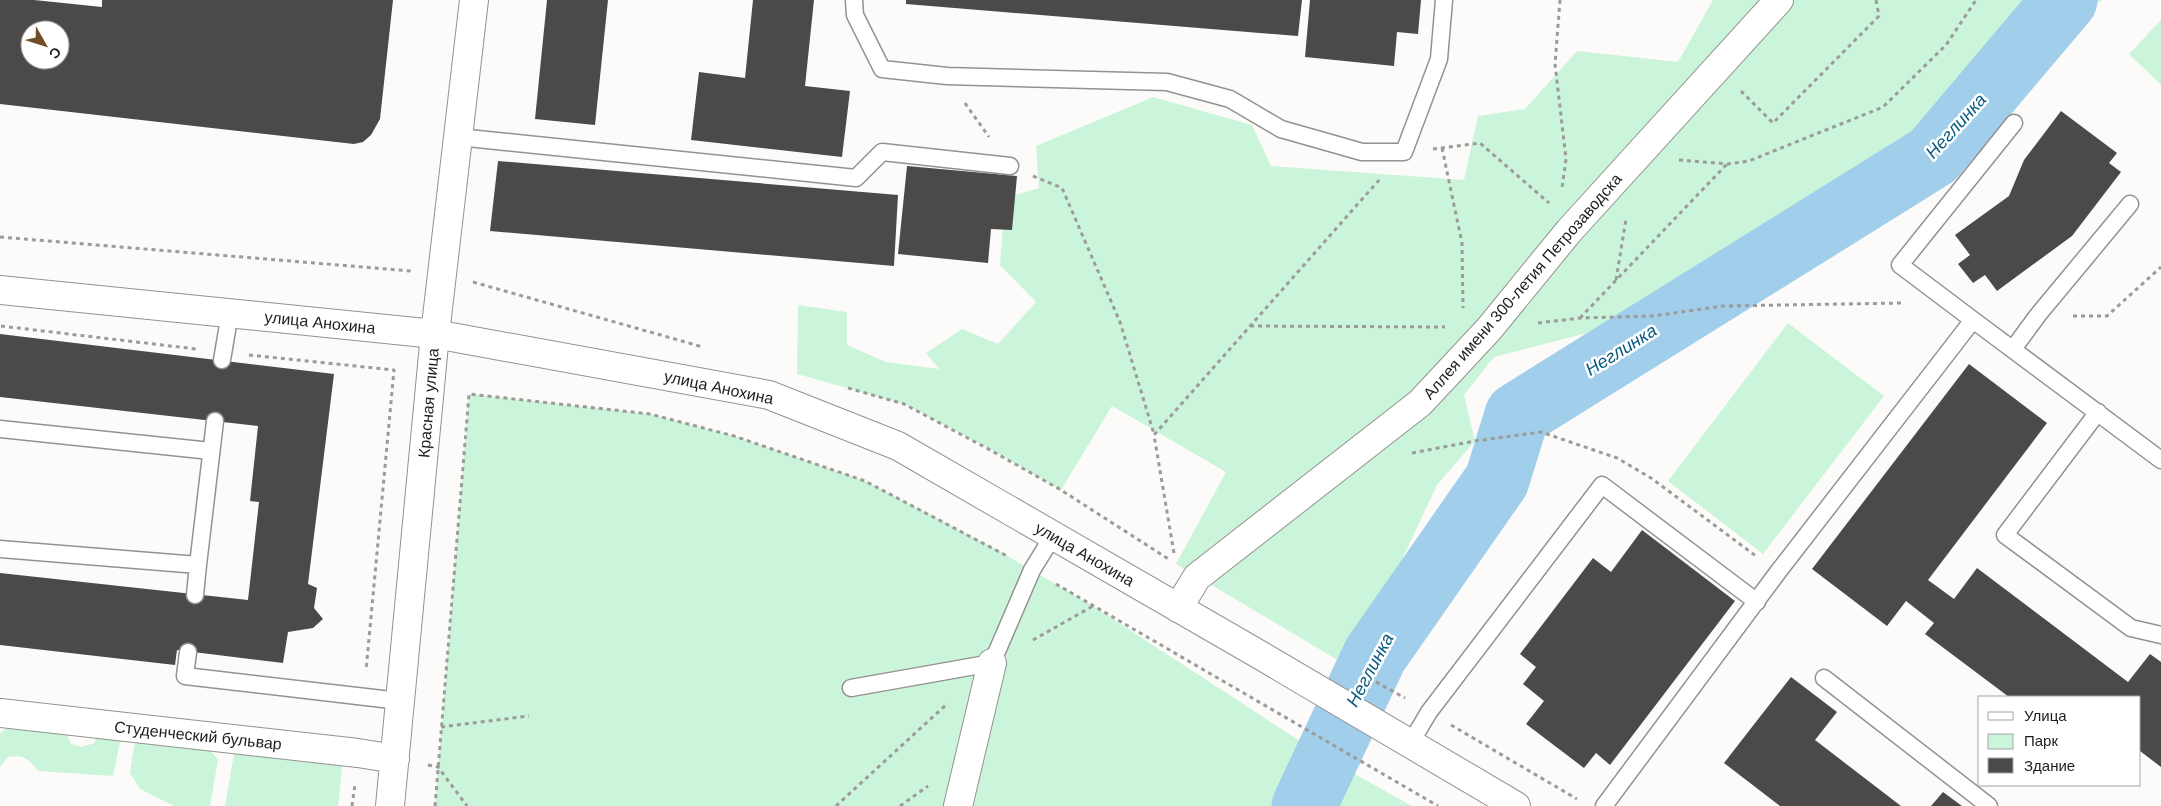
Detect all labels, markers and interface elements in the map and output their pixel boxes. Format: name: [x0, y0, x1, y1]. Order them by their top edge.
north arrow: [20, 20, 70, 70]
text: С: [46, 44, 65, 62]
water label: Неглинка: [1922, 89, 1990, 163]
street label: Аллея имени 300-летия Петрозаводска: [1420, 170, 1625, 402]
street label: улица Анохина: [264, 308, 376, 337]
water label: Неглинка: [1582, 320, 1660, 380]
street label: Красная улица: [415, 347, 442, 459]
street label: улица Анохина: [663, 368, 775, 407]
street label: улица Анохина: [1032, 519, 1137, 590]
water label: Неглинка: [1342, 630, 1398, 710]
legend: [1978, 696, 2141, 786]
text: Улица: [2024, 707, 2067, 724]
street label: Студенческий бульвар: [113, 718, 283, 753]
text: Парк: [2024, 732, 2058, 749]
text: Здание: [2024, 757, 2075, 774]

